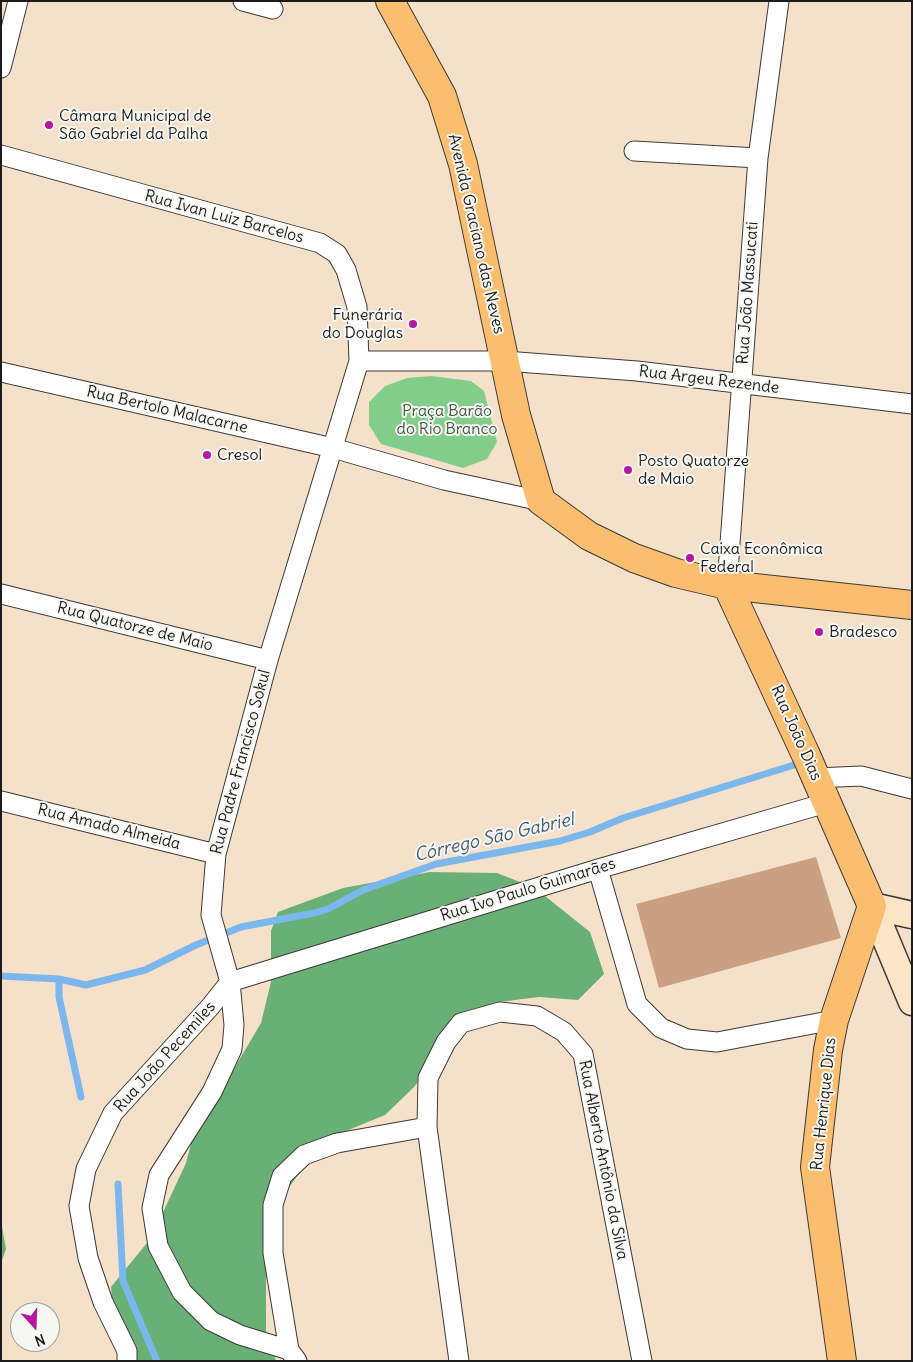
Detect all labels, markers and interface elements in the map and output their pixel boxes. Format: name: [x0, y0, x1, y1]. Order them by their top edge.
place label: Câmara Municipal de São Gabriel da Palha: [59, 106, 211, 144]
marker: Câmara Municipal de São Gabriel da Palha: [43, 119, 55, 131]
street label: Avenida Graciano das Neves: [444, 132, 508, 336]
street label: Rua Ivan Luiz Barcelos: [142, 187, 306, 247]
street label: Rua João Massucati: [733, 221, 763, 365]
place label: Funerária do Douglas: [322, 305, 403, 343]
marker: Funerária do Douglas: [407, 318, 419, 330]
street label: Rua Argeu Rezende: [638, 362, 780, 398]
street label: Rua Bertolo Malacarne: [84, 382, 250, 438]
park label: Praça Barão do Rio Branco: [397, 401, 497, 439]
place label: Cresol: [217, 445, 262, 465]
marker: Cresol: [201, 449, 213, 461]
place label: Posto Quatorze de Maio: [638, 451, 749, 489]
marker: Posto Quatorze de Maio: [622, 464, 634, 476]
place label: Caixa Econômica Federal: [700, 539, 823, 577]
marker: Caixa Econômica Federal: [684, 552, 696, 564]
street label: Rua Quatorze de Maio: [55, 598, 215, 656]
place label: Bradesco: [829, 622, 897, 642]
marker: Bradesco: [813, 626, 825, 638]
street label: Rua Padre Francisco Sokul: [207, 668, 275, 856]
street label: Rua João Dias: [766, 682, 826, 784]
street label: Rua Amado Almeida: [36, 800, 182, 854]
water label: Córrego São Gabriel: [412, 809, 576, 867]
street label: Rua Ivo Paulo Guimarães: [438, 854, 618, 926]
street label: Rua João Pecemiles: [110, 998, 220, 1116]
street label: Rua Henrique Dias: [807, 1037, 841, 1171]
street label: Rua Alberto Antônio da Silva: [574, 1059, 632, 1261]
north arrow: [10, 1302, 60, 1352]
text: N: [32, 1330, 47, 1350]

